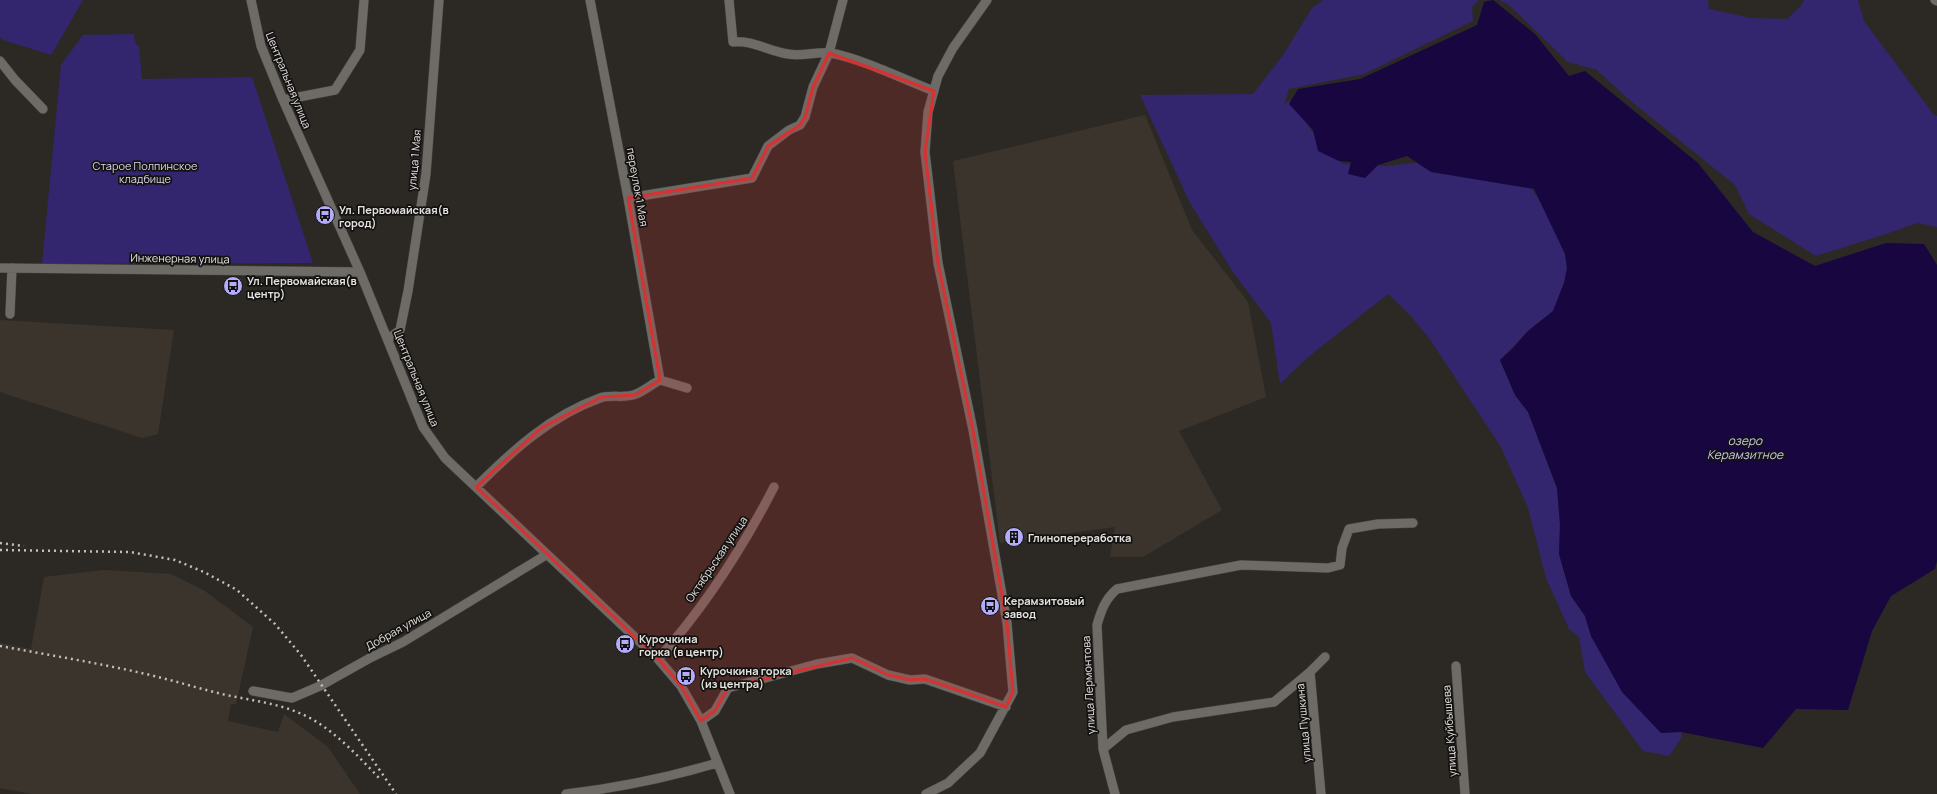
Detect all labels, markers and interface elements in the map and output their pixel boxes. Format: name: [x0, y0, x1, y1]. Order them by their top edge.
street label: Центральная улица: [263, 29, 315, 131]
street label: улица 1 Мая: [404, 129, 424, 191]
street label: переулок 1 Мая: [624, 147, 652, 227]
park label: Старое Полпинское кладбище: [93, 158, 198, 186]
place label: Ул. Первомайская(в город): [339, 202, 449, 230]
bus stop icon: Ул. Первомайская(в город): [314, 204, 336, 226]
street label: Инженерная улица: [130, 250, 230, 266]
place label: Ул. Первомайская(в центр): [247, 273, 357, 301]
bus stop icon: Ул. Первомайская(в центр): [222, 275, 244, 297]
street label: Центральная улица: [391, 327, 443, 429]
water label: озеро Керамзитное: [1707, 432, 1784, 463]
street label: Октябрьская улица: [682, 513, 750, 605]
building icon: Глинопереработка: [1003, 526, 1025, 548]
place label: Глинопереработка: [1028, 530, 1131, 545]
place label: Керамзитовый завод: [1004, 593, 1084, 621]
bus stop icon: Керамзитовый завод: [979, 595, 1001, 617]
street label: Добрая улица: [362, 605, 434, 653]
place label: Курочкина горка (в центр): [639, 631, 724, 659]
bus stop icon: Курочкина горка (в центр): [614, 633, 636, 655]
street label: улица Лермонтова: [1078, 635, 1098, 735]
place label: Курочкина горка (из центра): [700, 663, 792, 691]
bus stop icon: Курочкина горка (из центра): [675, 665, 697, 687]
street label: улица Пушкина: [1292, 683, 1314, 763]
street label: улица Куйбышева: [1438, 685, 1460, 777]

